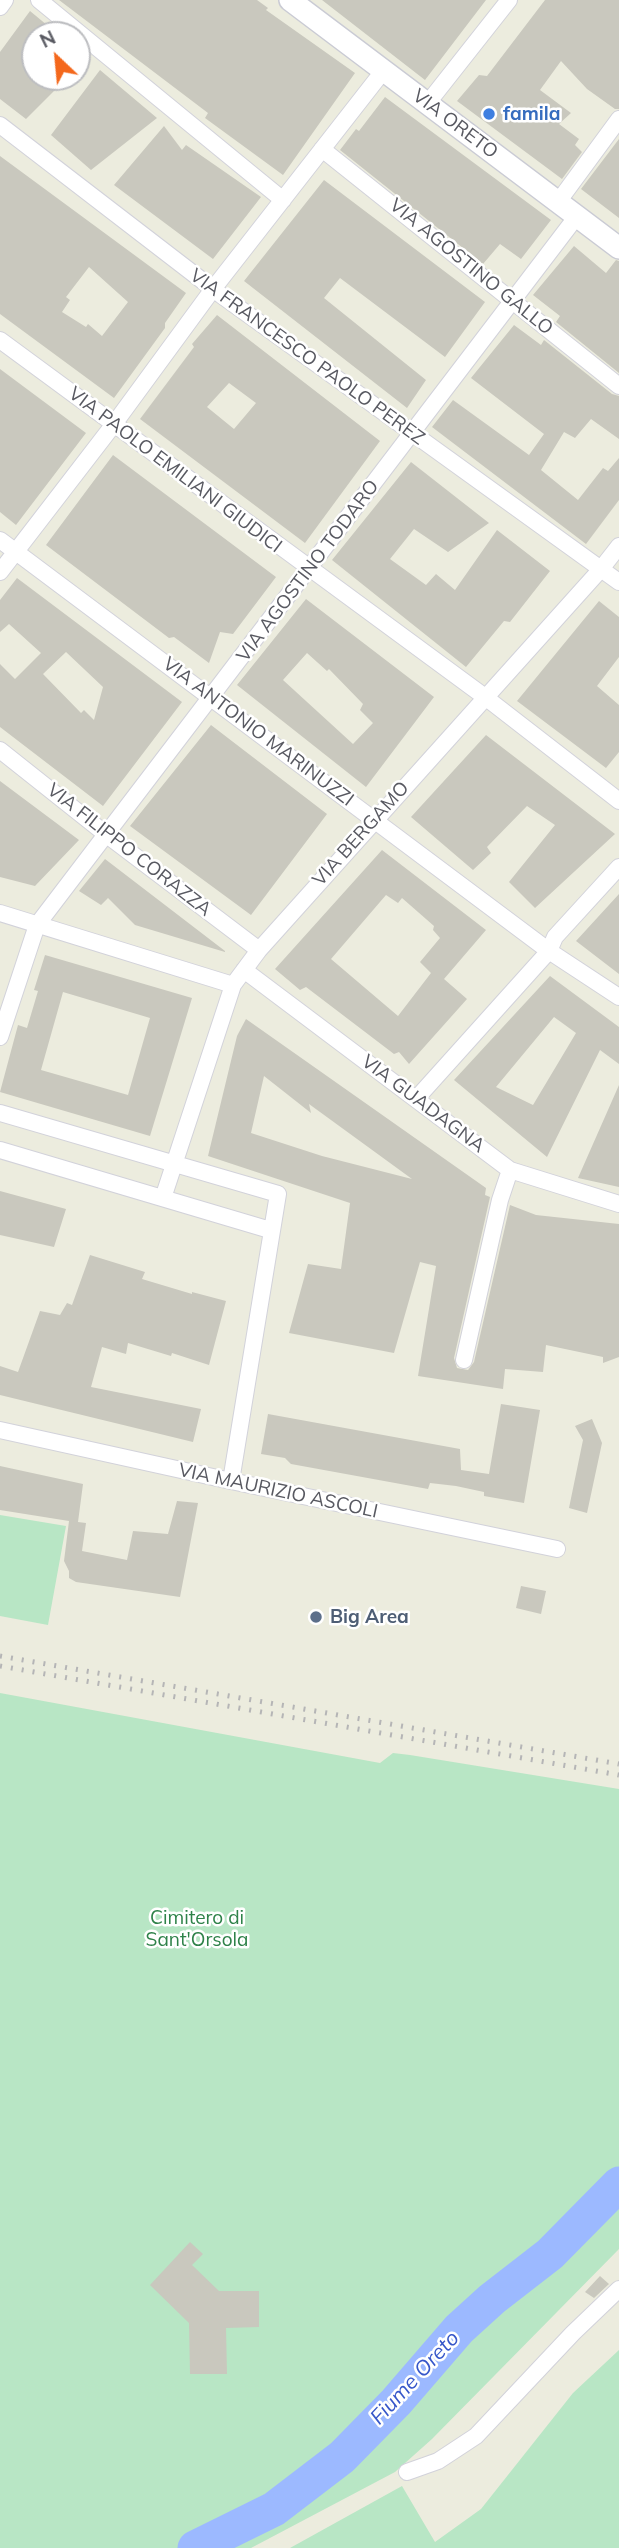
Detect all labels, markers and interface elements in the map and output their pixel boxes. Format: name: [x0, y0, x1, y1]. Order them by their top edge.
north arrow: [21, 21, 91, 91]
text: N: [36, 25, 59, 53]
street label: VIA ORETO: [408, 84, 502, 164]
place label: famila: [503, 103, 560, 125]
marker: famila: [481, 106, 497, 122]
street label: VIA AGOSTINO GALLO: [385, 194, 557, 340]
street label: VIA FRANCESCO PAOLO PEREZ: [185, 264, 429, 450]
street label: VIA PAOLO EMILIANI GIUDICI: [64, 382, 286, 558]
street label: VIA AGOSTINO TODARO: [232, 475, 384, 667]
street label: VIA ANTONIO MARINUZZI: [158, 653, 358, 811]
street label: VIA BERGAMO: [308, 777, 414, 891]
street label: VIA FILIPPO CORAZZA: [42, 779, 216, 921]
street label: VIA GUADAGNA: [357, 1050, 489, 1158]
street label: VIA MAURIZIO ASCOLI: [176, 1459, 380, 1523]
place label: Big Area: [330, 1606, 409, 1628]
marker: Big Area: [308, 1609, 324, 1625]
park label: Cimitero di Sant'Orsola: [146, 1907, 248, 1951]
water label: Fiume Oreto: [365, 2326, 465, 2430]

